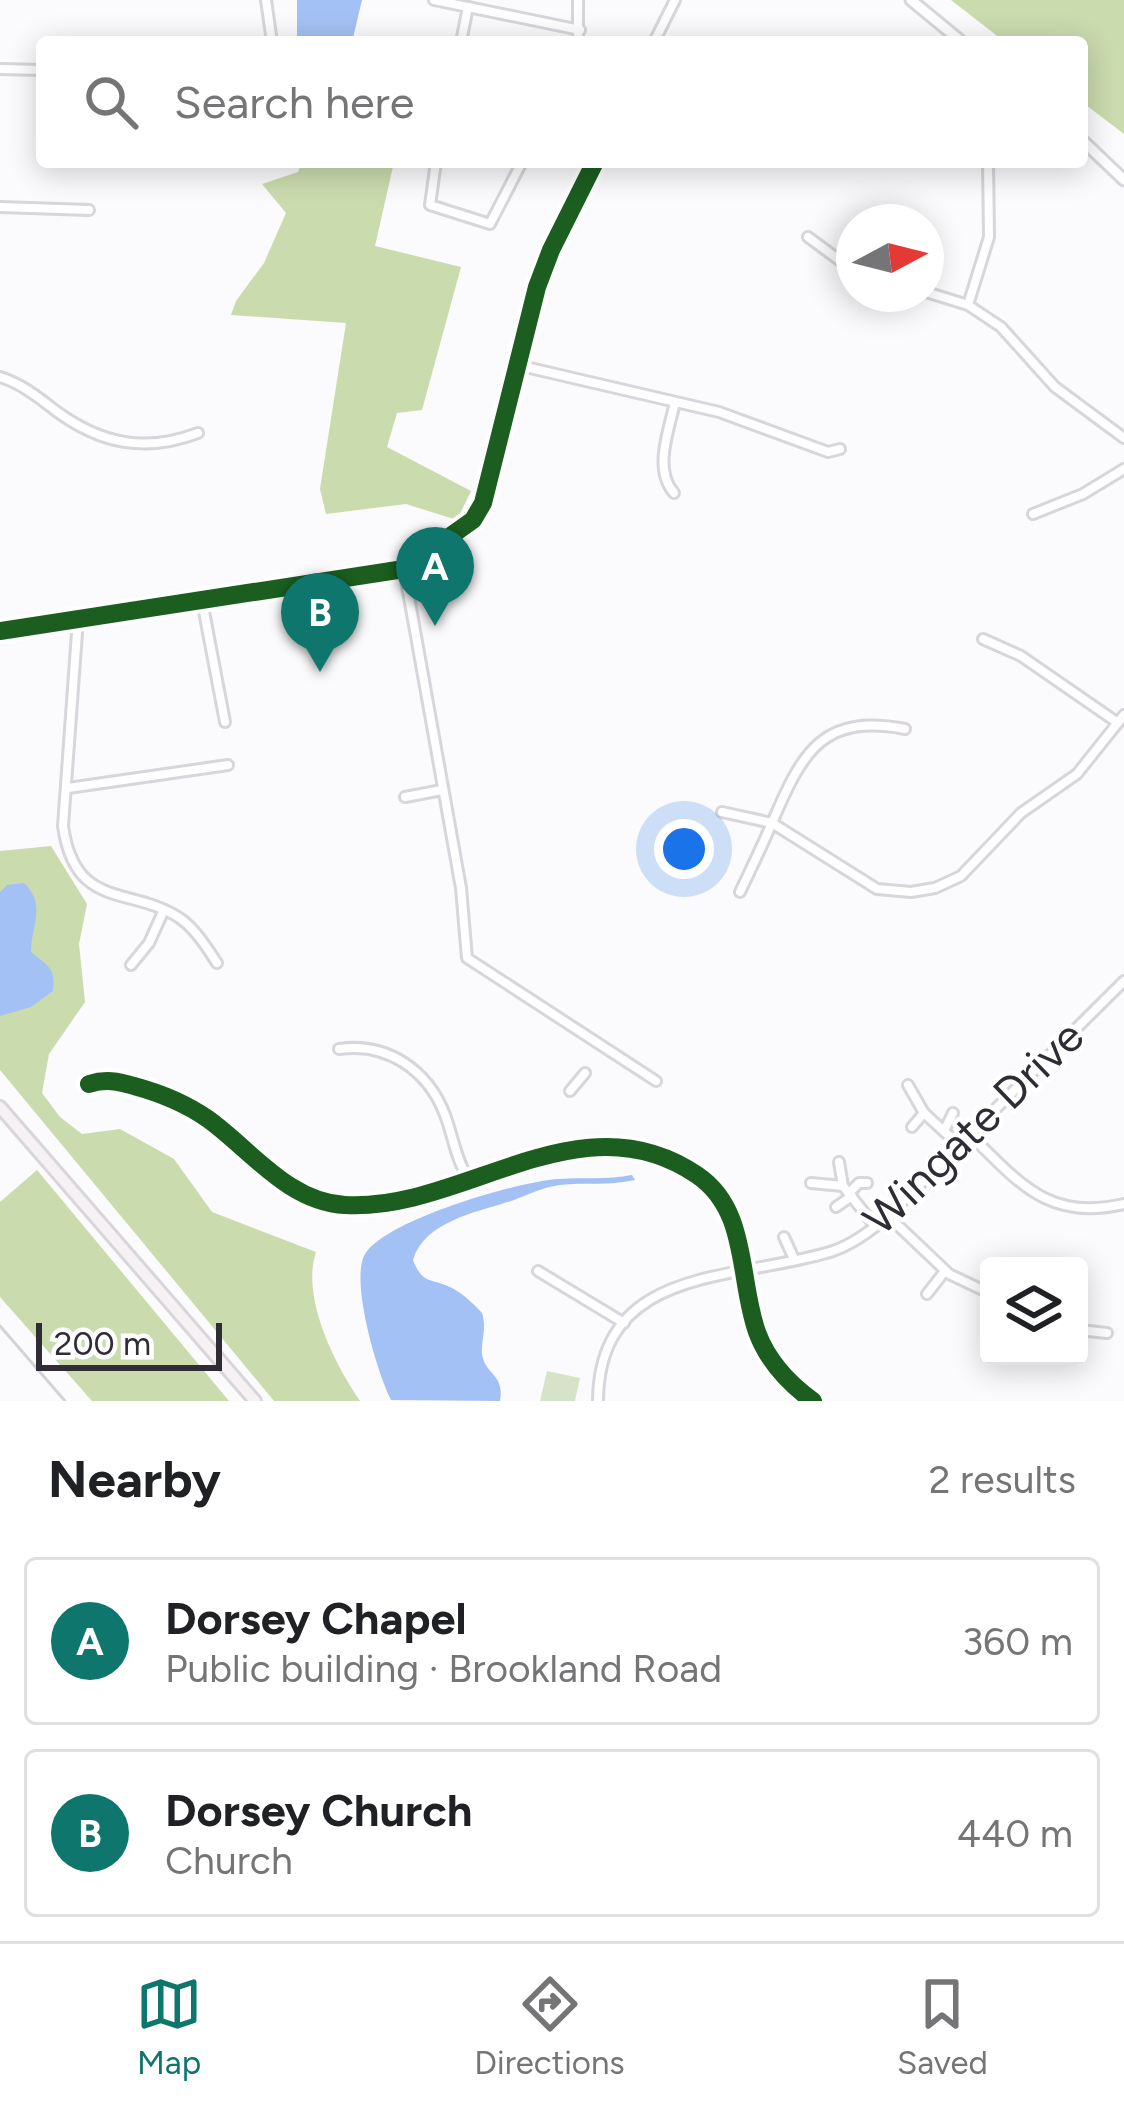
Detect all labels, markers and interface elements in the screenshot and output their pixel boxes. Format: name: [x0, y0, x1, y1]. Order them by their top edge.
search box: [36, 36, 1088, 168]
icon: search: [78, 69, 144, 135]
text: Search here: [174, 75, 414, 129]
north arrow: [836, 204, 944, 312]
pin: A: [396, 527, 474, 626]
pin: B: [281, 573, 359, 672]
your location: [654, 819, 714, 879]
street label: Wingate Drive: [852, 1009, 1094, 1245]
map controls: [980, 1257, 1088, 1365]
button: layers: [980, 1257, 1088, 1365]
scale bar: [36, 1317, 222, 1370]
text: 200 m: [54, 1324, 151, 1363]
text: Nearby: [48, 1449, 221, 1510]
text: 2 results: [929, 1456, 1076, 1503]
text: Dorsey Chapel: [165, 1591, 467, 1645]
text: A: [76, 1618, 104, 1665]
text: 360 m: [962, 1618, 1073, 1665]
text: Public building · Brookland Road: [165, 1645, 722, 1692]
text: Dorsey Church: [165, 1783, 472, 1837]
text: B: [78, 1810, 102, 1857]
text: 440 m: [957, 1810, 1073, 1857]
text: Church: [165, 1837, 293, 1884]
tab: Map: [136, 1971, 202, 2082]
tab: Directions: [474, 1971, 625, 2082]
tab: Saved: [897, 1971, 988, 2082]

